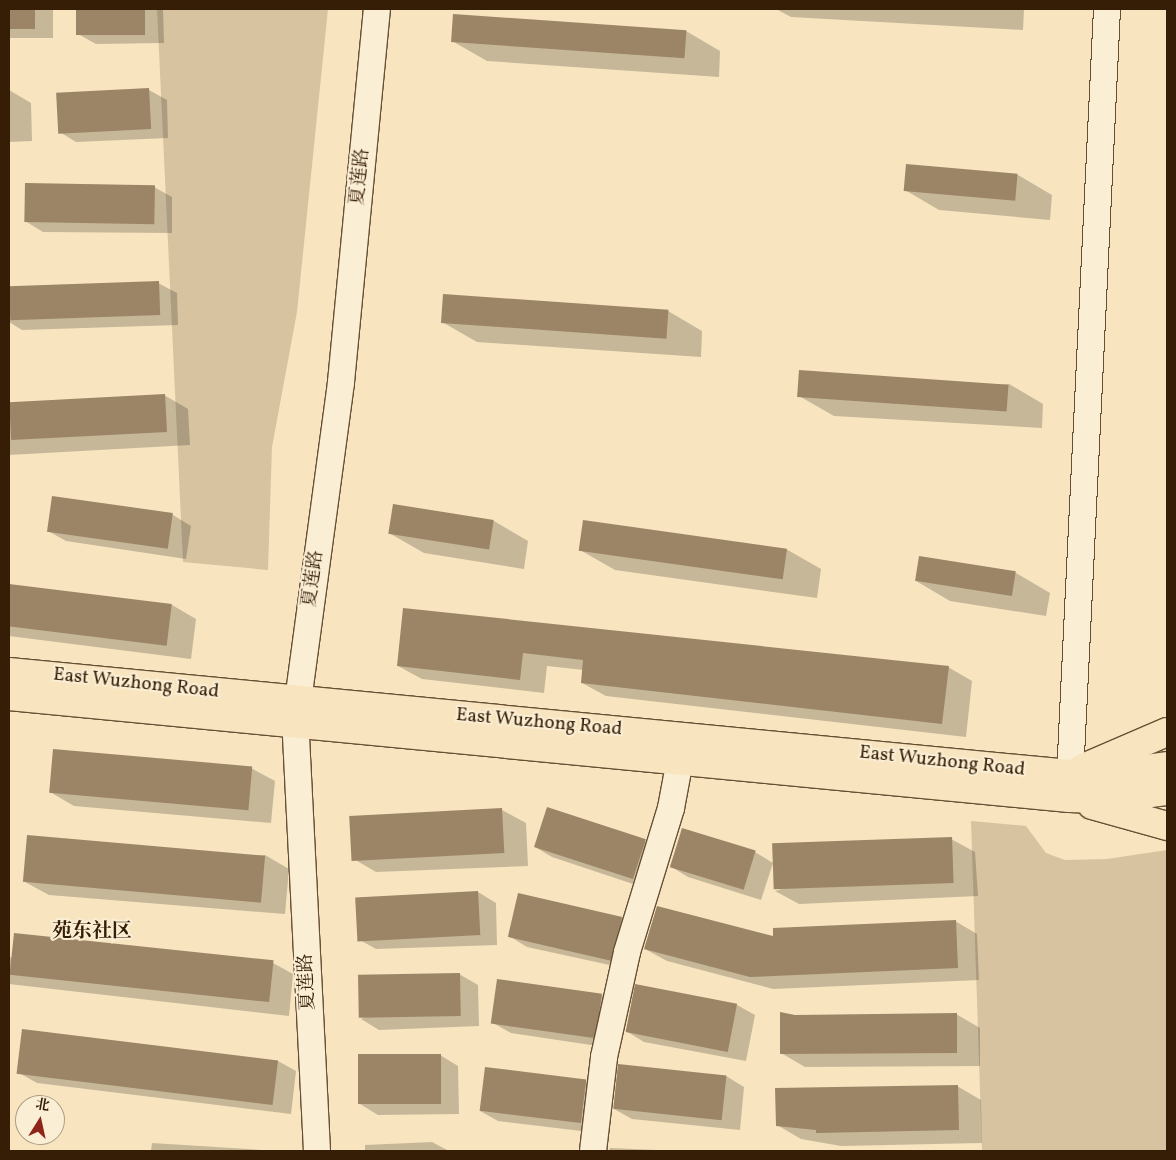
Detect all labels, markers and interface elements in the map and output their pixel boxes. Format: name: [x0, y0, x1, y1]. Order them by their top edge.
street label: 夏莲路: [347, 147, 375, 207]
street label: 夏莲路: [299, 549, 329, 609]
street label: East Wuzhong Road: [52, 664, 220, 704]
street label: East Wuzhong Road: [455, 704, 623, 742]
street label: East Wuzhong Road: [858, 742, 1026, 782]
district label: 苑东社区: [52, 920, 132, 944]
street label: 夏莲路: [295, 953, 321, 1011]
north arrow: [15, 1095, 65, 1145]
text: 北: [34, 1095, 51, 1116]

